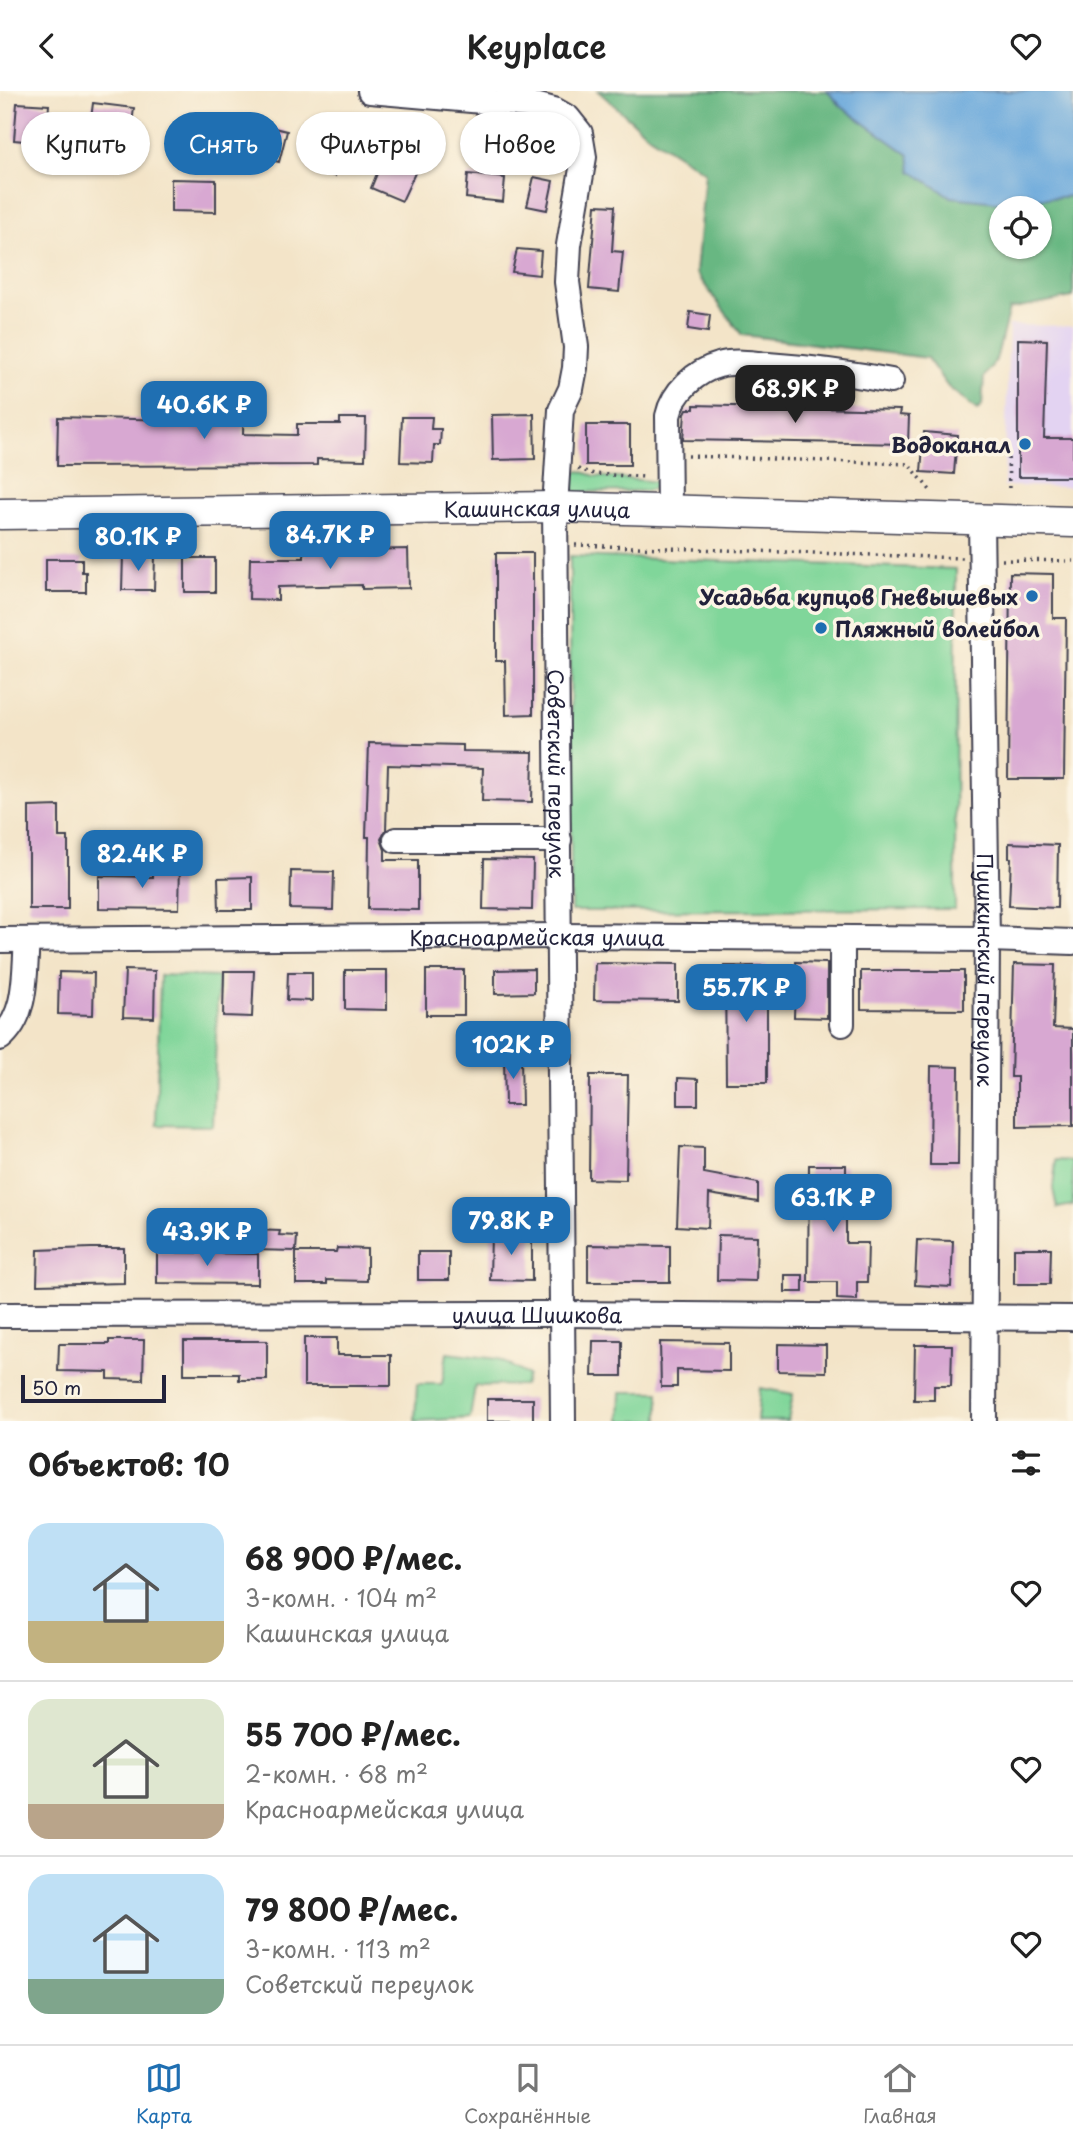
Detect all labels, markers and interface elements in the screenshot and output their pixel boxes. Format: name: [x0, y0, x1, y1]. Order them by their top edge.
text: Keyplace: [467, 22, 606, 70]
icon: back: [28, 27, 66, 65]
icon: heart: [1007, 27, 1045, 65]
chip: Купить: [21, 112, 150, 175]
chip: Снять: [164, 112, 282, 175]
chip: Фильтры: [296, 112, 446, 175]
chip: Новое: [460, 112, 580, 175]
map controls: [989, 196, 1052, 259]
button: locate: [989, 196, 1052, 259]
pin: 68.9K ₽: [730, 365, 860, 425]
text: 68.9K ₽: [751, 370, 839, 405]
pin: 40.6K ₽: [139, 381, 269, 441]
text: 40.6K ₽: [157, 386, 251, 421]
place label: Водоканал: [891, 428, 1011, 460]
marker: Водоканал: [1017, 436, 1033, 452]
street label: Кашинская улица: [444, 491, 631, 525]
pin: 84.7K ₽: [265, 511, 395, 571]
pin: 80.1K ₽: [73, 513, 203, 573]
text: 84.7K ₽: [285, 516, 375, 551]
text: 80.1K ₽: [95, 518, 181, 553]
place label: Усадьба купцов Гневышевых: [698, 580, 1018, 612]
marker: Усадьба купцов Гневышевых: [1024, 588, 1040, 604]
place label: Пляжный волейбол: [835, 612, 1040, 644]
marker: Пляжный волейбол: [813, 620, 829, 636]
street label: Советский переулок: [540, 669, 574, 878]
pin: 82.4K ₽: [77, 831, 207, 890]
text: 82.4K ₽: [97, 835, 187, 870]
street label: Пушкинский переулок: [970, 853, 1003, 1087]
street label: Красноармейская улица: [409, 920, 665, 953]
pin: 55.7K ₽: [681, 965, 811, 1024]
text: 55.7K ₽: [702, 969, 790, 1004]
pin: 102K ₽: [456, 1021, 570, 1081]
text: 102K ₽: [472, 1026, 554, 1061]
pin: 63.1K ₽: [768, 1175, 898, 1234]
text: 63.1K ₽: [791, 1179, 875, 1214]
pin: 79.8K ₽: [446, 1197, 576, 1257]
text: 79.8K ₽: [468, 1202, 554, 1237]
pin: 43.9K ₽: [142, 1209, 272, 1268]
text: 43.9K ₽: [162, 1213, 252, 1248]
street label: улица Шишкова: [452, 1298, 622, 1330]
scale bar: [21, 1372, 166, 1404]
text: 50 m: [32, 1373, 81, 1401]
text: Объектов: 10: [28, 1441, 230, 1486]
icon: filters: [1007, 1444, 1045, 1482]
text: 68 900 ₽/мес.: [245, 1535, 462, 1580]
icon: home: [84, 1551, 168, 1635]
icon: heart: [1007, 1574, 1045, 1612]
text: 3-комн. · 104 m²: [245, 1580, 437, 1615]
text: Кашинская улица: [245, 1615, 449, 1650]
text: 55 700 ₽/мес.: [245, 1711, 461, 1756]
icon: home: [84, 1727, 168, 1811]
icon: heart: [1007, 1750, 1045, 1788]
text: 2-комн. · 68 m²: [245, 1756, 428, 1791]
text: Красноармейская улица: [245, 1791, 524, 1826]
text: 79 800 ₽/мес.: [245, 1886, 458, 1931]
icon: home: [84, 1902, 168, 1986]
icon: heart: [1007, 1925, 1045, 1963]
text: 3-комн. · 113 m²: [245, 1931, 431, 1966]
text: Советский переулок: [245, 1966, 474, 2001]
tab: Карта: [136, 2059, 192, 2129]
tab: Сохранённые: [464, 2059, 591, 2129]
tab: Главная: [863, 2059, 937, 2129]

